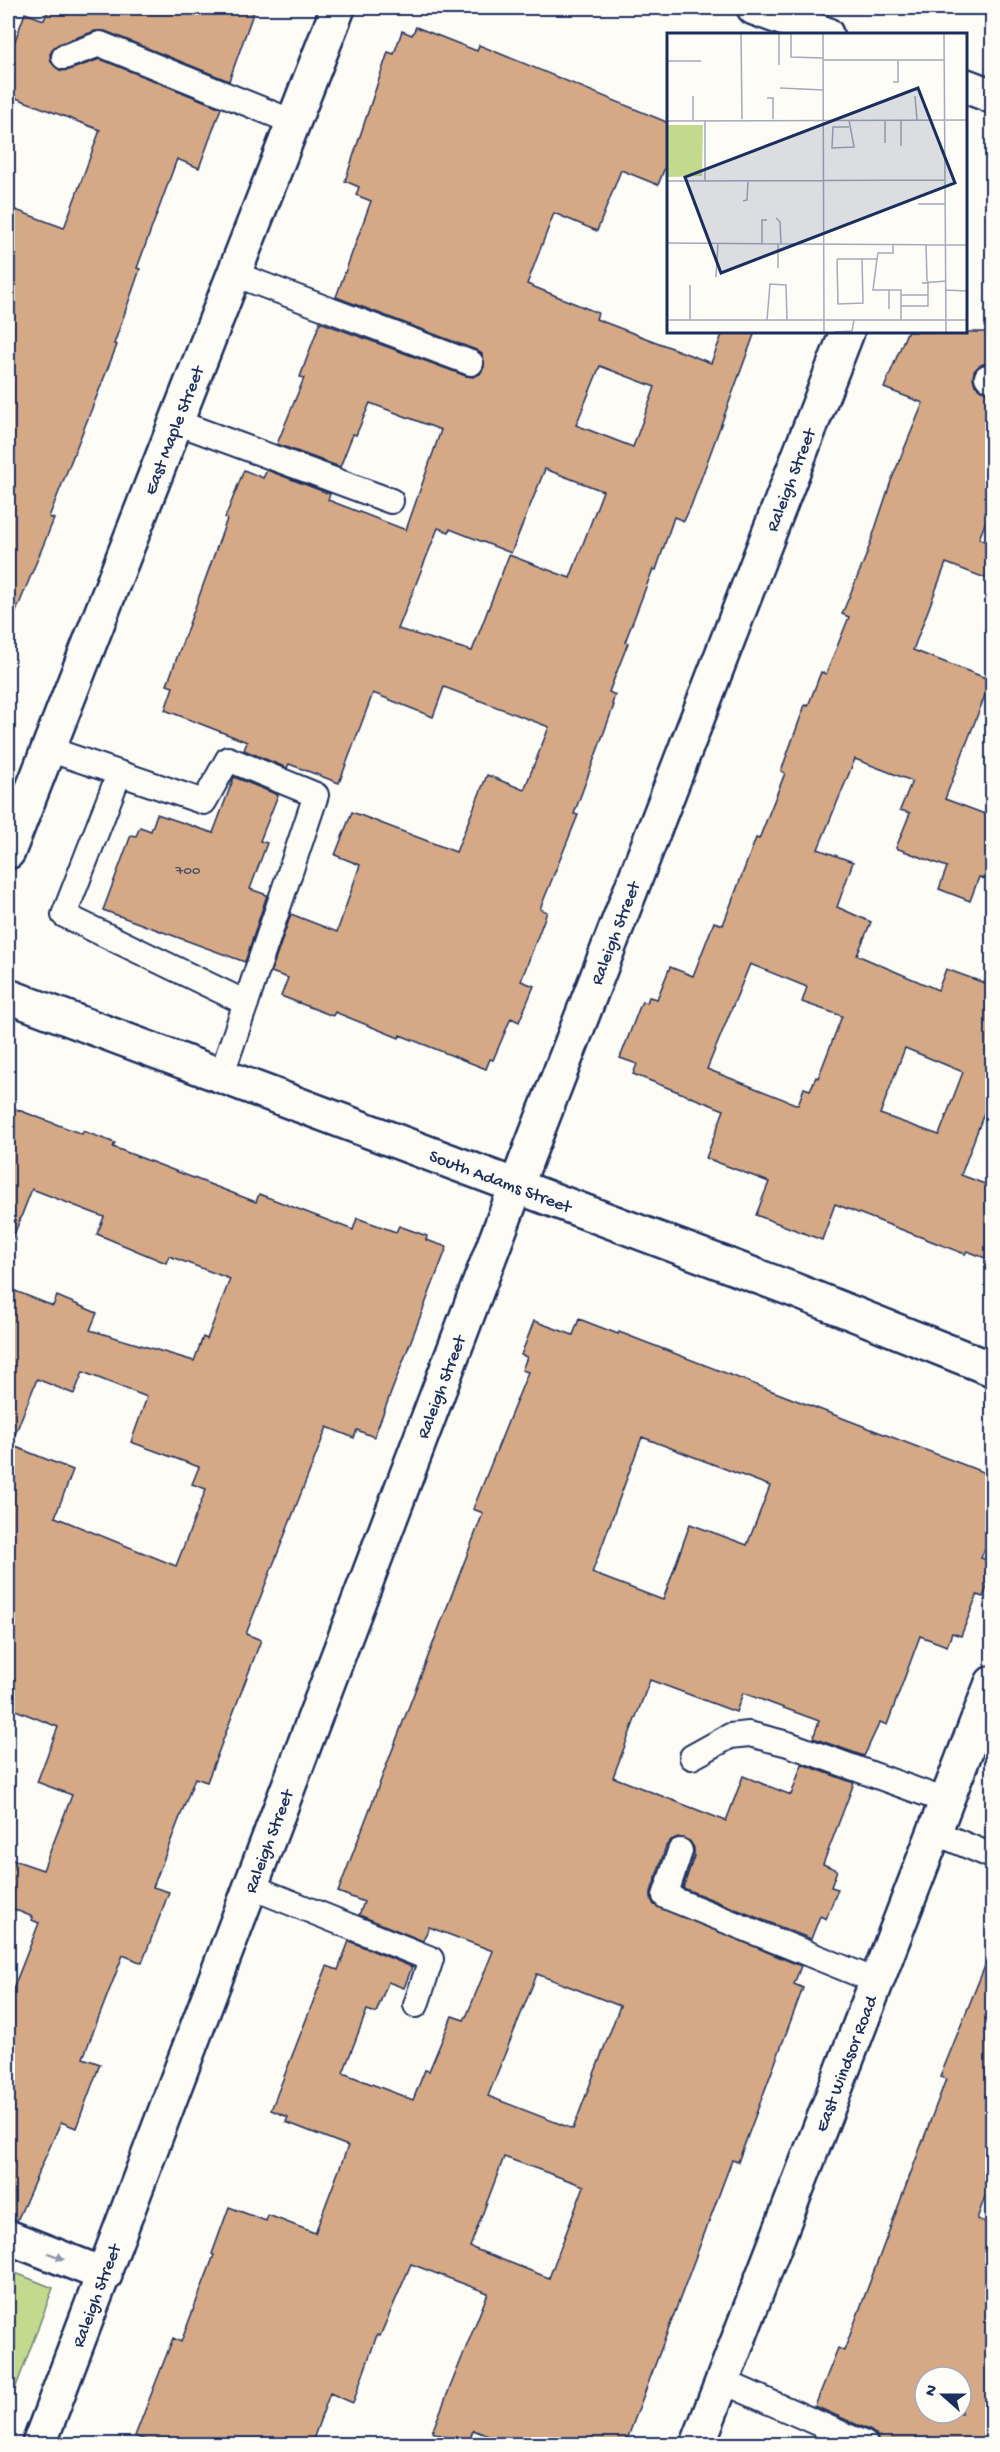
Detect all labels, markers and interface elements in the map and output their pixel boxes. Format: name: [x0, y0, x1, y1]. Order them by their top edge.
inset map: [667, 33, 967, 333]
street label: East Maple Street: [141, 362, 211, 498]
street label: Raleigh Street: [763, 424, 822, 535]
house number: 700: [175, 862, 201, 880]
street label: Raleigh Street: [587, 878, 647, 988]
street label: South Adams Street: [426, 1146, 575, 1219]
street label: Raleigh Street: [413, 1331, 472, 1442]
street label: Raleigh Street: [241, 1786, 300, 1896]
street label: East Windsor Road: [812, 1992, 884, 2135]
street label: Raleigh Street: [69, 2240, 127, 2351]
one-way arrow: [47, 2252, 65, 2261]
north arrow: [913, 2365, 973, 2425]
text: N: [922, 2382, 943, 2399]

